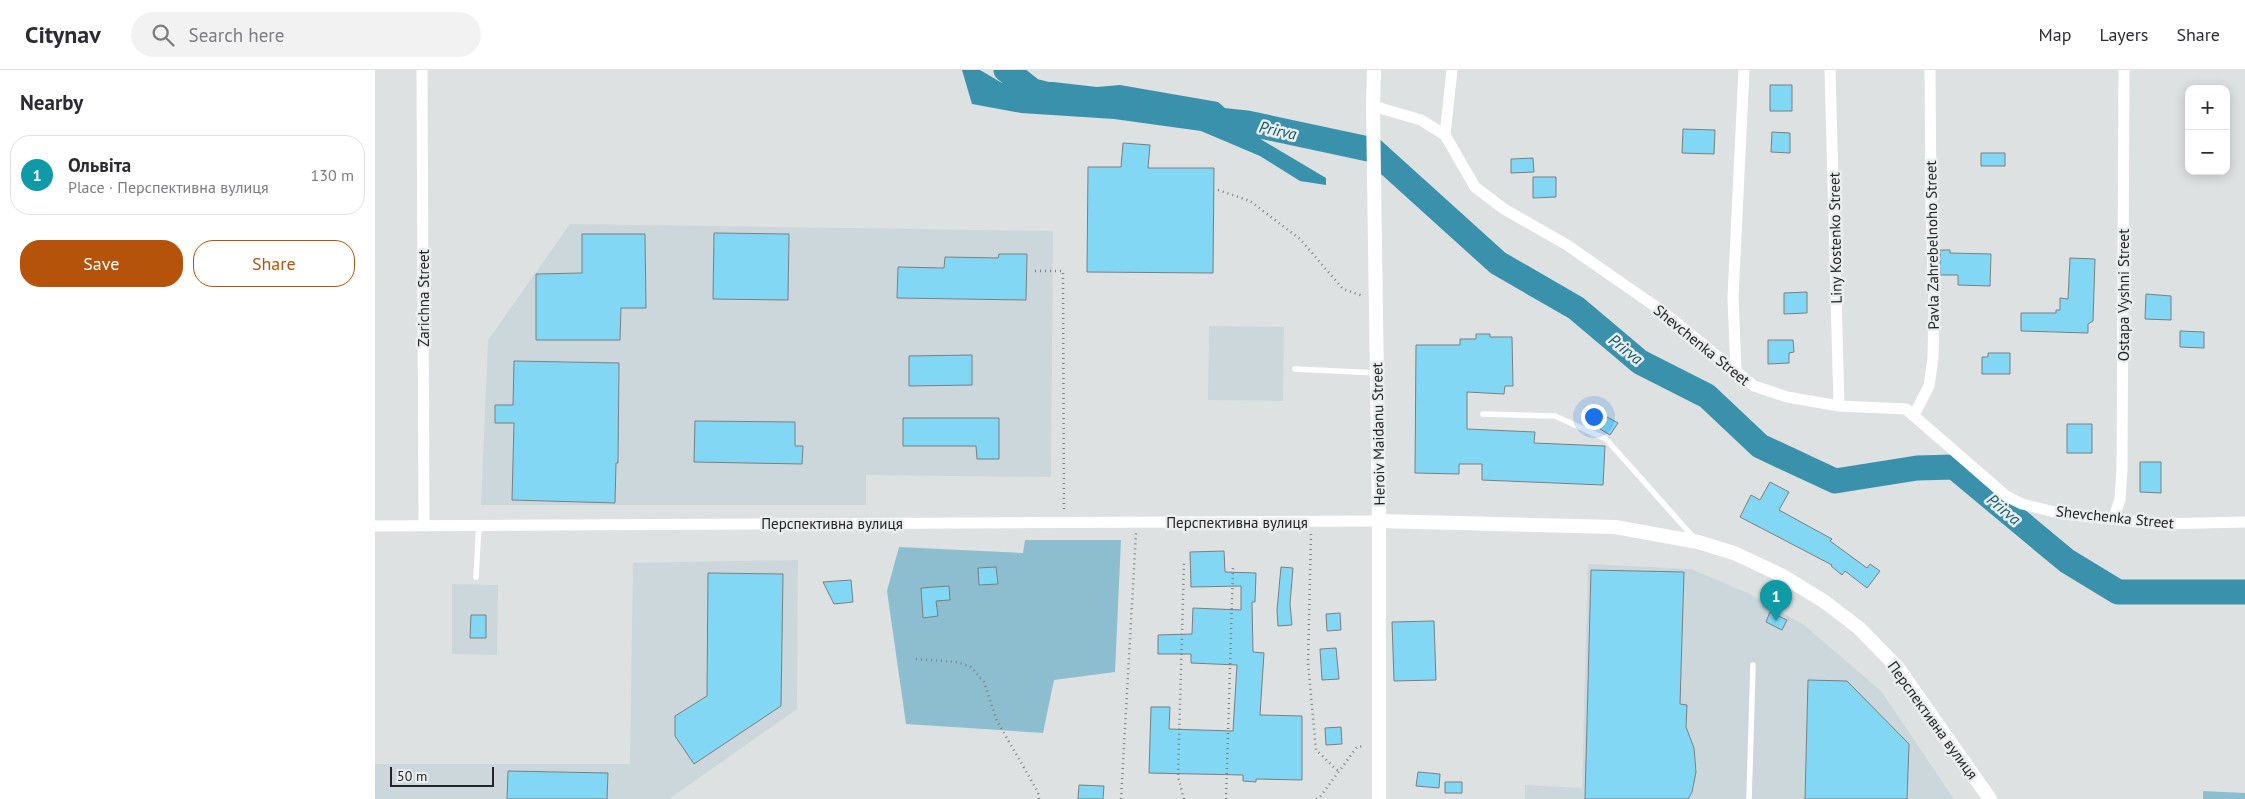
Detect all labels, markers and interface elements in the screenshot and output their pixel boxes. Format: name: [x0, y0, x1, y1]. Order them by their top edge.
search box: [131, 12, 481, 57]
text: Citynav: [25, 19, 101, 50]
icon: search: [149, 21, 177, 49]
text: Search here: [189, 23, 284, 47]
text: Map: [2039, 23, 2071, 46]
text: Layers: [2099, 23, 2148, 46]
text: Share: [2176, 23, 2220, 46]
map controls: [2185, 85, 2230, 175]
button: +: [2185, 85, 2230, 130]
text: Nearby: [20, 89, 83, 116]
water label: Prirva: [1257, 116, 1299, 144]
button: −: [2185, 130, 2230, 175]
text: Ольвіта: [68, 153, 131, 177]
street label: Pavla Zahrebelnoho Street: [1921, 160, 1943, 330]
text: 1: [32, 165, 42, 185]
text: 130 m: [311, 165, 354, 185]
street label: Liny Kostenko Street: [1824, 172, 1846, 304]
text: Place · Перспективна вулиця: [68, 177, 269, 197]
street label: Ostapa Vyshni Street: [2114, 229, 2133, 361]
button: Save: [20, 240, 183, 287]
button: Share: [193, 240, 355, 287]
street label: Zarichna Street: [414, 249, 433, 347]
street label: Shevchenka Street: [1650, 300, 1754, 390]
water label: Prirva: [1605, 329, 1647, 369]
street label: Heroiv Maidanu Street: [1367, 362, 1389, 506]
your location: [1581, 404, 1607, 430]
water label: Prirva: [1983, 489, 2025, 529]
street label: Shevchenka Street: [2055, 501, 2175, 533]
street label: Перспективна вулиця: [1166, 513, 1308, 532]
street label: Перспективна вулиця: [761, 514, 903, 533]
pin: 1: [1760, 580, 1792, 621]
street label: Перспективна вулиця: [1884, 657, 1982, 783]
scale bar: [390, 764, 494, 787]
text: 50 m: [397, 767, 427, 785]

